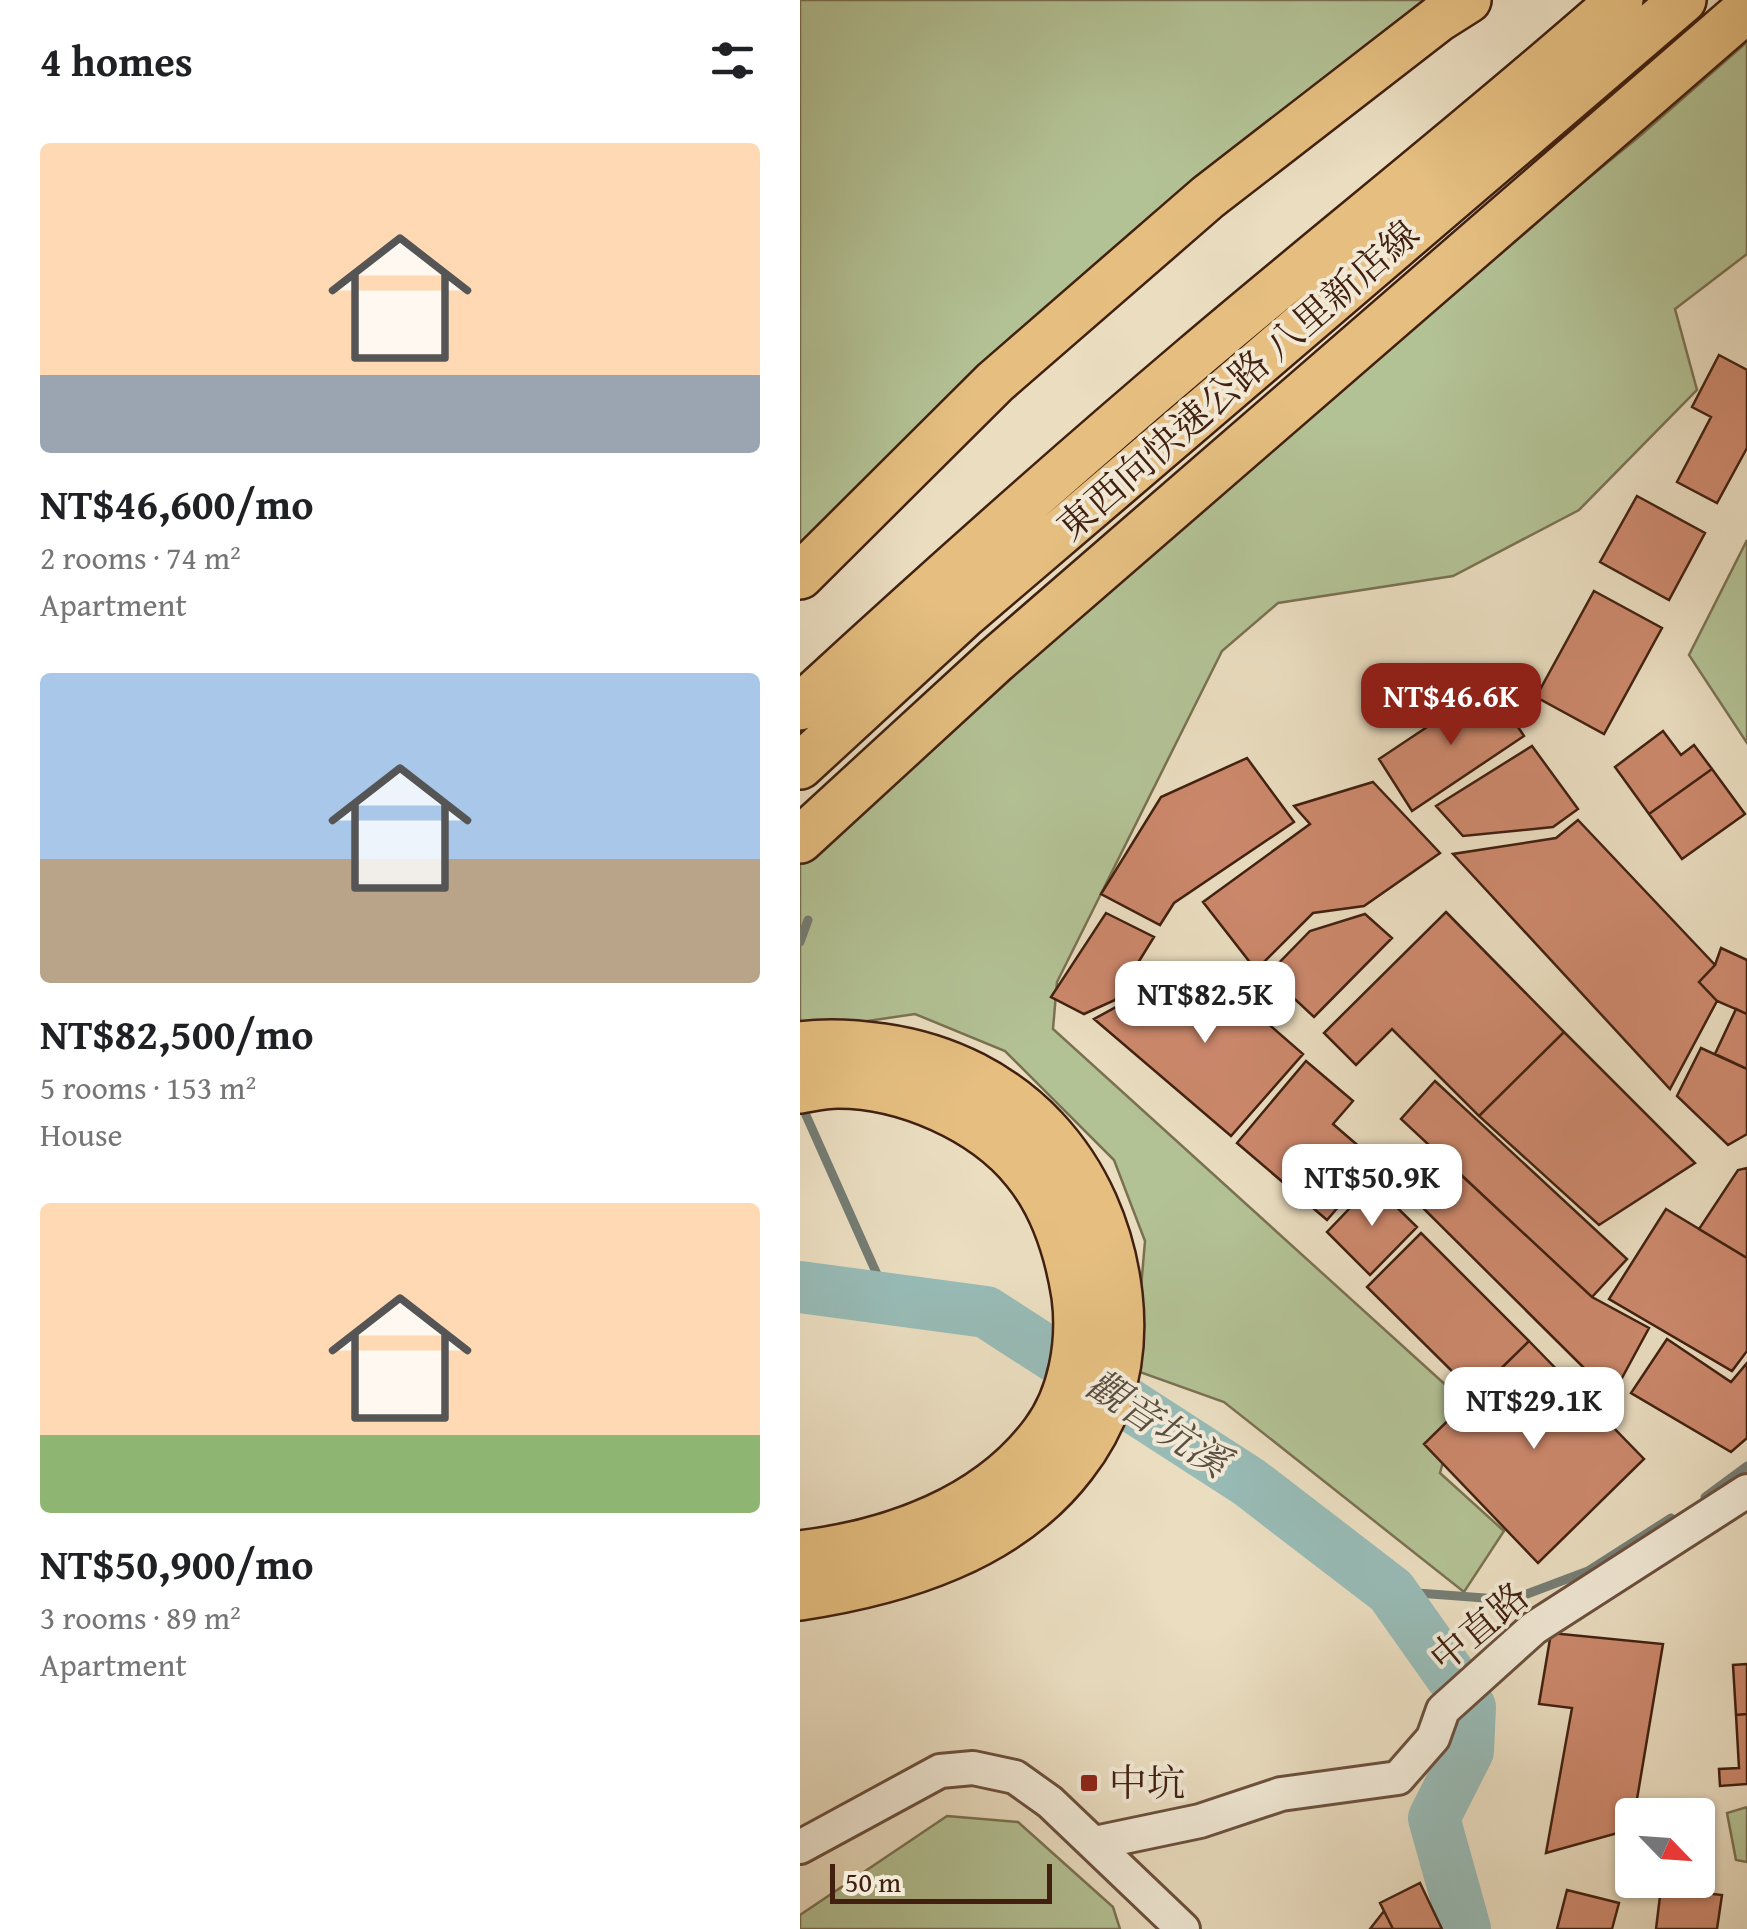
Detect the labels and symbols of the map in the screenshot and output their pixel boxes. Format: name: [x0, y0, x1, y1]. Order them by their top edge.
street label: 東西向快速公路 八里新店線: [1044, 206, 1431, 553]
pin: NT$46.6K: [1348, 663, 1554, 748]
pin: NT$82.5K: [1102, 961, 1308, 1046]
pin: NT$50.9K: [1269, 1144, 1475, 1229]
water label: 觀音坑溪: [1075, 1354, 1245, 1493]
pin: NT$29.1K: [1431, 1367, 1637, 1452]
street label: 中直路: [1417, 1568, 1540, 1684]
place label: 中坑: [1109, 1754, 1185, 1810]
marker: 中坑: [1078, 1772, 1100, 1794]
north arrow: [1615, 1798, 1715, 1898]
scale bar: [830, 1859, 1052, 1904]

